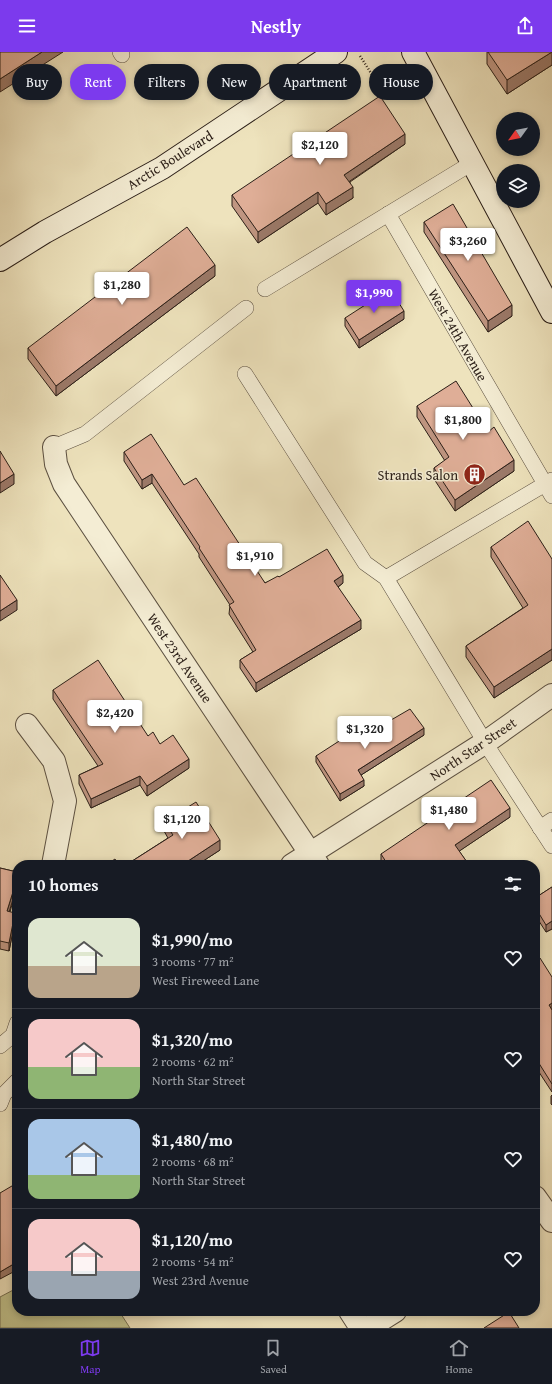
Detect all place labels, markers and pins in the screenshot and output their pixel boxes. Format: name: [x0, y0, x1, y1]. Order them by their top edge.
pin: $2,120: [287, 132, 353, 166]
pin: $3,260: [435, 228, 501, 262]
pin: $1,280: [89, 272, 155, 306]
pin: $1,990: [341, 280, 407, 314]
pin: $1,800: [430, 407, 496, 441]
building icon: Strands Salon: [461, 462, 487, 488]
place label: Strands Salon: [378, 465, 458, 485]
pin: $1,910: [222, 543, 288, 577]
pin: $2,420: [82, 700, 148, 734]
pin: $1,320: [332, 716, 398, 750]
pin: $1,480: [416, 797, 482, 831]
pin: $1,120: [149, 806, 215, 840]

